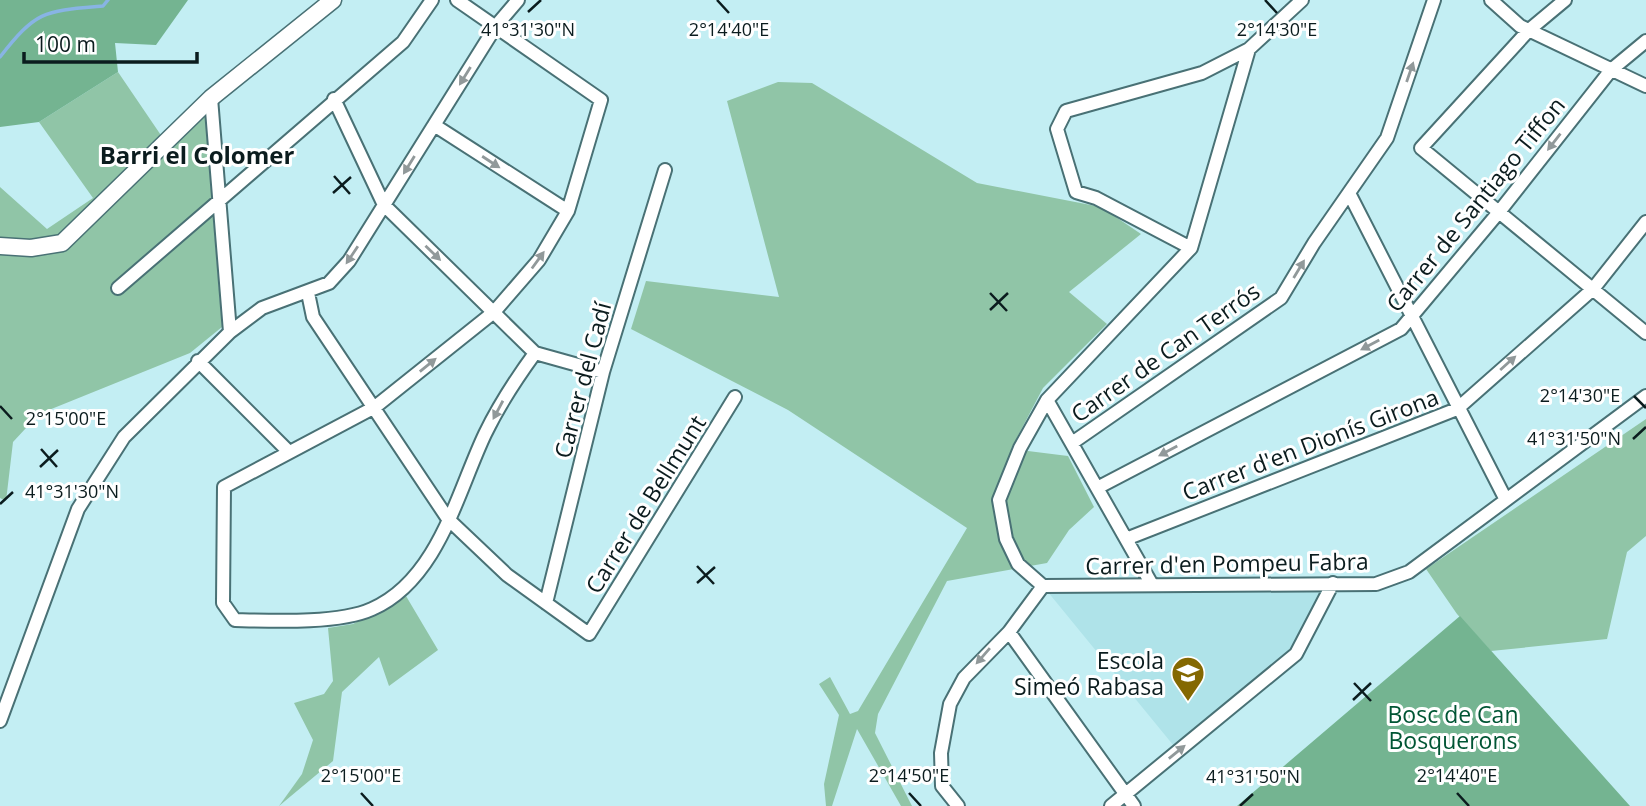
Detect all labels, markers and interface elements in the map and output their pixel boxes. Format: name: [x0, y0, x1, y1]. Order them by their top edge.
text: 41°31'30"N: [481, 17, 575, 41]
text: 2°14'40"E: [689, 17, 769, 41]
text: 2°14'30"E: [1237, 17, 1317, 41]
scale bar: [24, 21, 198, 65]
text: 100 m: [35, 30, 96, 58]
one-way arrow: [1405, 62, 1416, 83]
one-way arrow: [459, 66, 472, 85]
street label: Carrer de Santiago Tiffon: [1378, 90, 1572, 318]
one-way arrow: [1547, 134, 1562, 151]
district label: Barri el Colomer: [100, 138, 294, 171]
one-way arrow: [402, 156, 415, 175]
one-way arrow: [481, 156, 501, 169]
one-way arrow: [424, 244, 441, 260]
one-way arrow: [345, 246, 359, 264]
one-way arrow: [531, 251, 545, 269]
one-way arrow: [1292, 259, 1305, 278]
street label: Carrer de Can Terrós: [1064, 275, 1266, 429]
street label: Carrer del Cadí: [546, 297, 619, 462]
one-way arrow: [1360, 339, 1380, 351]
one-way arrow: [1500, 356, 1517, 371]
one-way arrow: [419, 357, 437, 372]
street label: Carrer d'en Dionís Girona: [1177, 380, 1443, 508]
text: 2°14'30"E: [1540, 383, 1620, 407]
one-way arrow: [492, 400, 504, 420]
text: 2°15'00"E: [26, 406, 106, 430]
street label: Carrer de Bellmunt: [577, 409, 713, 599]
text: 41°31'50"N: [1527, 426, 1621, 450]
one-way arrow: [1158, 445, 1178, 456]
text: 41°31'30"N: [25, 479, 119, 503]
street label: Carrer d'en Pompeu Fabra: [1085, 545, 1369, 581]
place label: Escola Simeó Rabasa: [1014, 644, 1164, 702]
one-way arrow: [976, 648, 991, 665]
school or university icon: Escola Simeó Rabasa: [1169, 654, 1207, 703]
park label: Bosc de Can Bosquerons: [1388, 698, 1518, 756]
one-way arrow: [1168, 745, 1185, 760]
text: 2°15'00"E: [321, 763, 401, 787]
text: 2°14'50"E: [869, 763, 949, 787]
text: 2°14'40"E: [1417, 763, 1497, 787]
text: 41°31'50"N: [1206, 764, 1300, 788]

